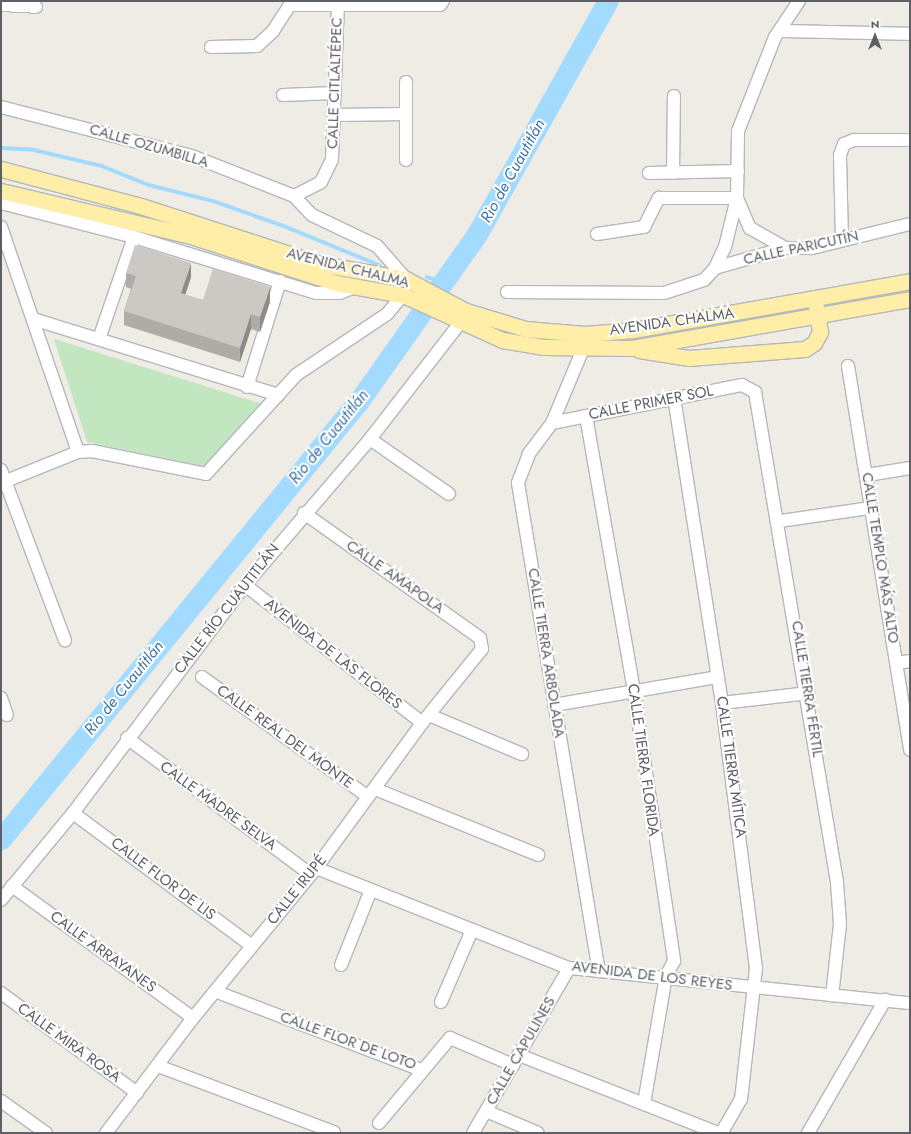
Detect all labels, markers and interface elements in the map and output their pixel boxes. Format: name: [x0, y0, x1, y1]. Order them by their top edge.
north arrow: [855, 16, 895, 56]
text: N: [871, 16, 879, 32]
street label: CALLE CITLALTÉPEC: [324, 17, 346, 149]
water label: Rio de Cuautitlán: [477, 116, 549, 226]
street label: CALLE OZUMBILLA: [87, 120, 211, 172]
street label: CALLE PARICUTÍN: [742, 227, 860, 269]
street label: AVENIDA CHALMA: [285, 244, 411, 292]
street label: AVENIDA CHALMA: [609, 304, 735, 340]
street label: CALLE PRIMER SOL: [587, 382, 715, 424]
water label: Rio de Cuautitlán: [285, 386, 373, 488]
street label: CALLE TEMPLO MÁS ALTO: [858, 471, 902, 645]
street label: CALLE AMAPOLA: [343, 537, 447, 617]
street label: CALLE RÍO CUAUTITLÁN: [171, 540, 283, 678]
street label: CALLE TIERRA ARBOLADA: [524, 567, 568, 739]
street label: AVENIDA DE LAS FLORES: [261, 595, 405, 713]
street label: CALLE TIERRA FÉRTIL: [787, 620, 827, 758]
water label: Rio de Cuautitlán: [80, 637, 168, 739]
street label: CALLE REAL DEL MONTE: [213, 681, 357, 793]
street label: CALLE TIERRA FLORIDA: [623, 683, 663, 837]
street label: CALLE TIERRA MÍTICA: [712, 695, 750, 839]
street label: CALLE MADRE SELVA: [156, 758, 280, 854]
street label: CALLE FLOR DE LIS: [107, 834, 219, 924]
street label: CALLE IRUPÉ: [264, 852, 330, 928]
street label: CALLE ARRAYANES: [46, 907, 160, 997]
street label: AVENIDA DE LOS REYES: [571, 957, 733, 995]
street label: CALLE CAPULINES: [483, 994, 559, 1108]
street label: CALLE MIRA ROSA: [14, 1000, 124, 1086]
street label: CALLE FLOR DE LOTO: [278, 1008, 418, 1074]

